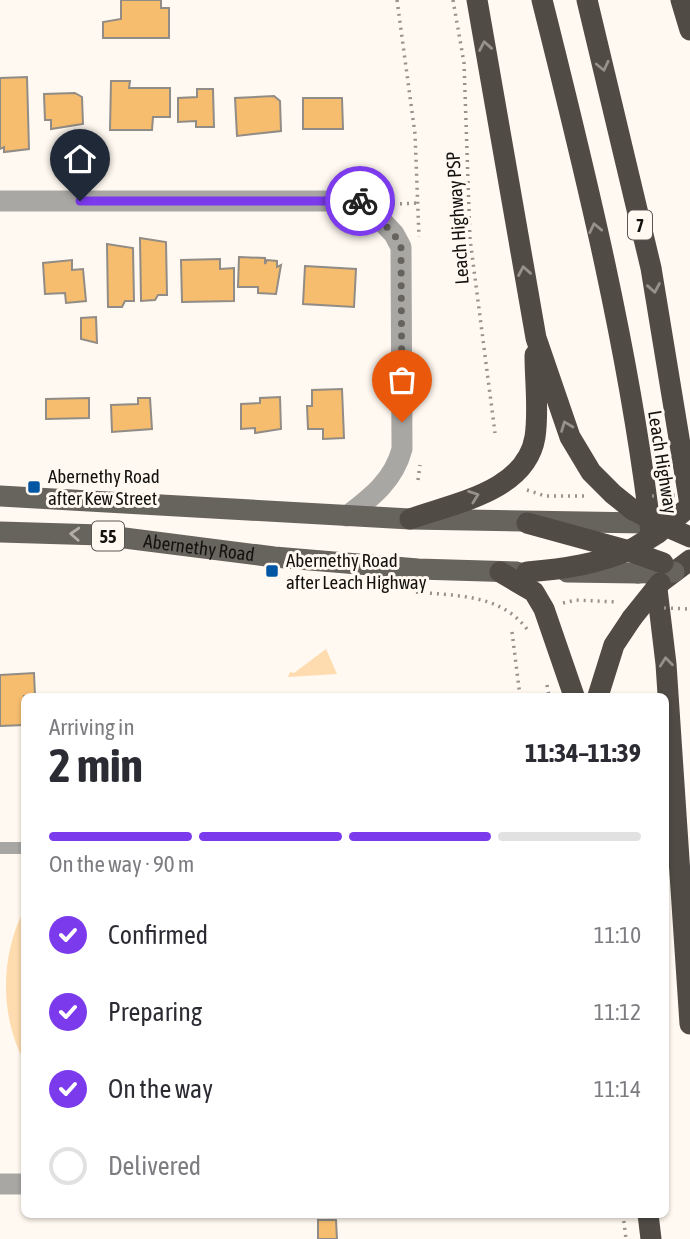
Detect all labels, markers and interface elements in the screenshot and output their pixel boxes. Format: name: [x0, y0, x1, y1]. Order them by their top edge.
one-way arrow: [478, 41, 493, 52]
one-way arrow: [594, 60, 609, 72]
pin: [50, 129, 110, 201]
icon: home: [61, 140, 99, 178]
street label: Leach Highway PSP: [441, 151, 473, 285]
courier: [325, 166, 395, 236]
icon: bike: [341, 182, 379, 220]
road number: 7: [628, 210, 652, 240]
one-way arrow: [588, 222, 603, 234]
one-way arrow: [517, 265, 532, 277]
one-way arrow: [646, 282, 661, 294]
pin: [372, 350, 432, 422]
icon: bag: [383, 361, 421, 399]
street label: Leach Highway: [644, 409, 682, 515]
one-way arrow: [560, 420, 574, 432]
place label: Abernethy Road after Kew Street: [48, 465, 160, 509]
marker: Abernethy Road after Kew Street: [26, 479, 42, 495]
one-way arrow: [468, 490, 480, 504]
road number: 55: [92, 522, 124, 550]
one-way arrow: [69, 526, 80, 541]
street label: Abernethy Road: [142, 530, 256, 565]
place label: Abernethy Road after Leach Highway: [286, 549, 427, 593]
marker: Abernethy Road after Leach Highway: [264, 563, 280, 579]
one-way arrow: [658, 657, 673, 668]
text: Arriving in: [49, 714, 135, 740]
text: 11:34–11:39: [525, 738, 641, 768]
text: 2 min: [49, 739, 143, 792]
text: On the way · 90 m: [49, 851, 194, 877]
icon: check: [49, 916, 87, 954]
text: Confirmed: [108, 920, 208, 950]
text: 11:10: [594, 922, 641, 948]
icon: check: [49, 993, 87, 1031]
text: Preparing: [108, 997, 202, 1027]
text: 11:12: [594, 999, 641, 1025]
icon: check: [49, 1070, 87, 1108]
text: On the way: [108, 1074, 213, 1104]
text: 11:14: [594, 1076, 641, 1102]
text: Delivered: [108, 1151, 201, 1181]

